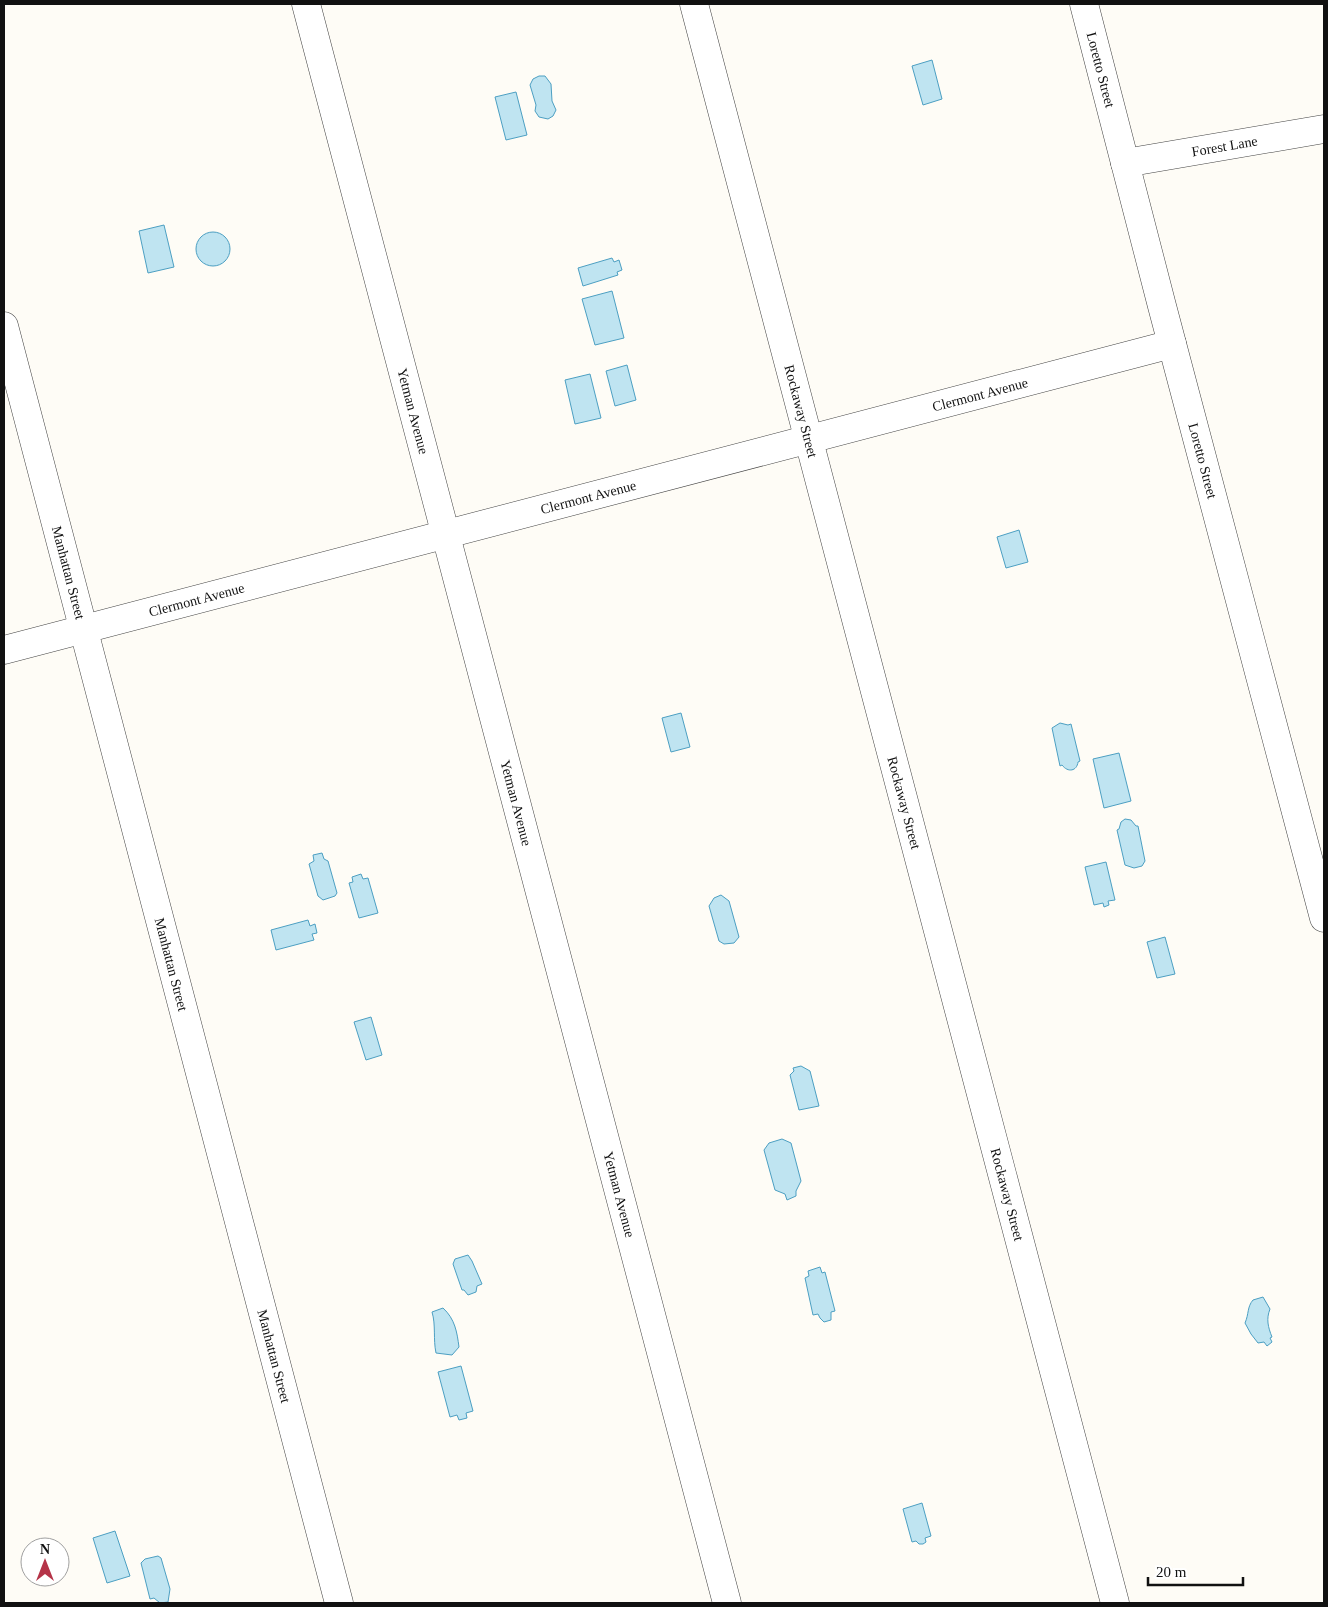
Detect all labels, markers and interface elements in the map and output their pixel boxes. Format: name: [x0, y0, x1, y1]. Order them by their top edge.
street label: Loretto Street: [1084, 30, 1118, 109]
street label: Forest Lane: [1191, 133, 1259, 159]
street label: Rockaway Street: [782, 363, 821, 459]
street label: Yetman Avenue: [395, 367, 432, 456]
street label: Clermont Avenue: [931, 375, 1029, 414]
street label: Loretto Street: [1186, 421, 1220, 500]
street label: Clermont Avenue: [539, 477, 638, 517]
street label: Manhattan Street: [49, 524, 88, 621]
street label: Clermont Avenue: [147, 580, 246, 619]
street label: Rockaway Street: [885, 755, 924, 851]
street label: Yetman Avenue: [498, 758, 535, 847]
street label: Manhattan Street: [152, 916, 191, 1013]
street label: Rockaway Street: [988, 1146, 1027, 1243]
street label: Yetman Avenue: [601, 1150, 638, 1239]
street label: Manhattan Street: [255, 1308, 294, 1405]
north arrow: [20, 1537, 70, 1587]
text: N: [40, 1542, 50, 1557]
scale bar: [1148, 1554, 1243, 1586]
text: 20 m: [1156, 1564, 1187, 1580]

